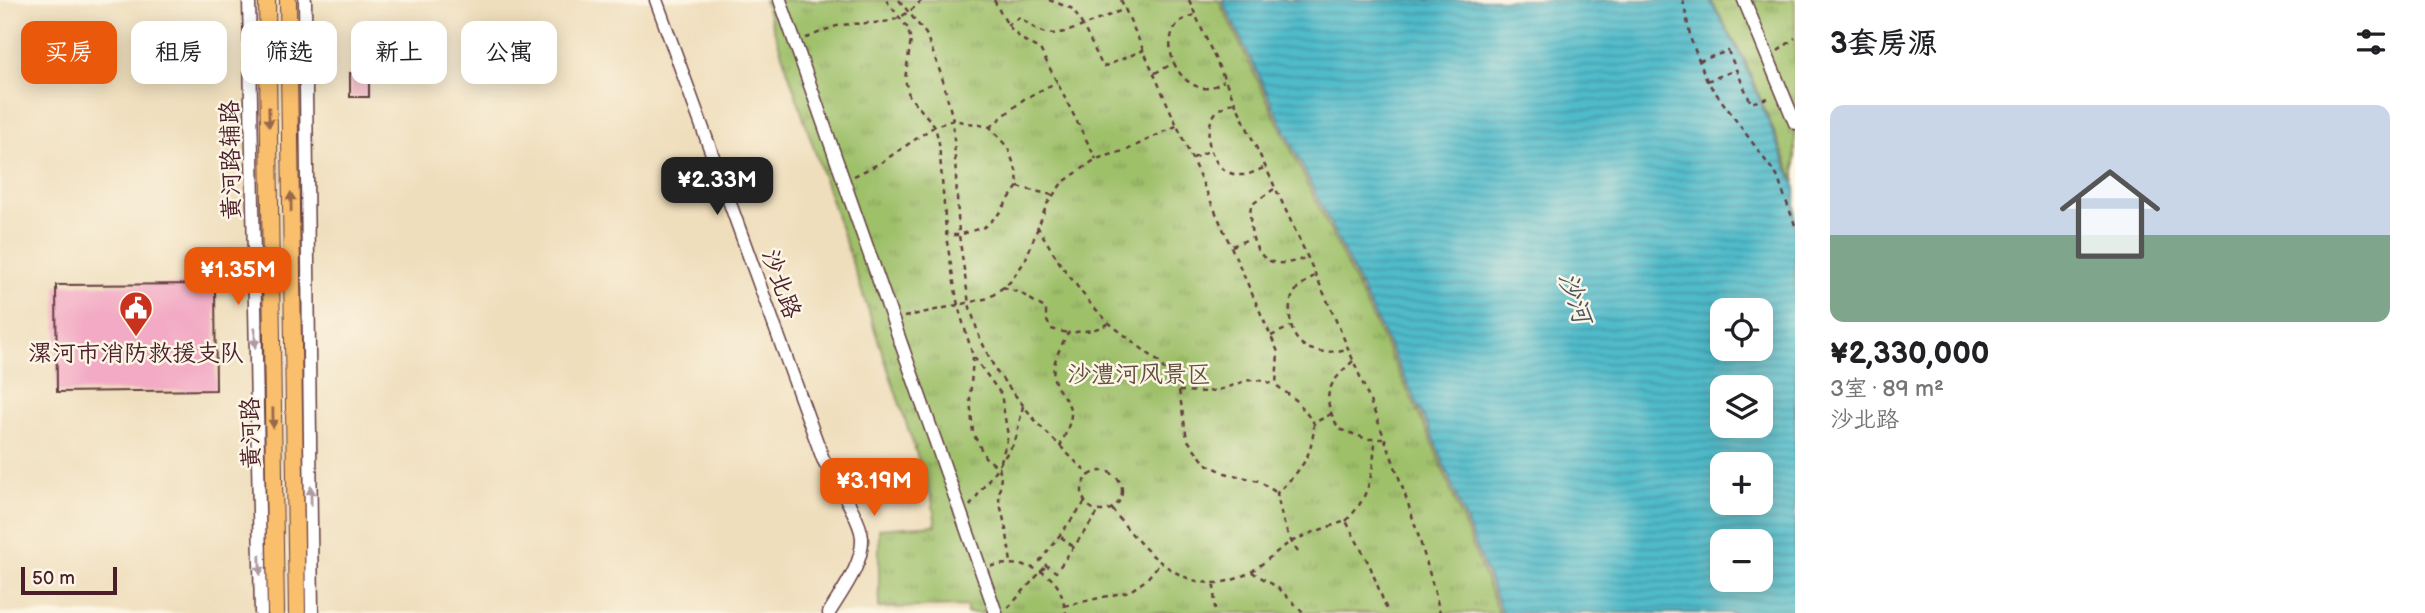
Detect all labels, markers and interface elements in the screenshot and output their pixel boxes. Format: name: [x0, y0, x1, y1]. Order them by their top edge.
chip: 买房: [21, 21, 117, 84]
chip: 租房: [131, 21, 227, 84]
chip: 筛选: [241, 21, 337, 84]
chip: 新上: [351, 21, 447, 84]
chip: 公寓: [461, 21, 557, 84]
icon: filters: [2352, 23, 2390, 61]
text: 3套房源: [1830, 26, 1938, 62]
street label: 黄河路辅路: [215, 100, 247, 220]
one-way arrow: [263, 106, 275, 128]
icon: home: [2047, 151, 2173, 277]
pin: ¥2.33M: [660, 158, 774, 217]
text: ¥2.33M: [677, 166, 757, 194]
one-way arrow: [285, 191, 297, 213]
street label: 沙北路: [755, 245, 807, 323]
pin: ¥1.35M: [181, 247, 295, 307]
text: ¥1.35M: [200, 256, 276, 284]
water label: 沙河: [1551, 268, 1598, 331]
public building icon: 漯河市消防救援支队: [117, 289, 155, 338]
map controls: [1710, 298, 1773, 592]
button: locate: [1710, 298, 1773, 361]
one-way arrow: [250, 327, 261, 349]
text: ¥2,330,000: [1830, 336, 1990, 372]
place label: 漯河市消防救援支队: [28, 339, 244, 368]
park label: 沙澧河风景区: [1067, 360, 1211, 389]
button: layers: [1710, 375, 1773, 438]
text: 3室 · 89 m²: [1830, 375, 1944, 403]
street label: 黄河路: [236, 397, 266, 469]
text: 沙北路: [1830, 406, 1899, 434]
one-way arrow: [268, 407, 279, 429]
button: +: [1710, 452, 1773, 515]
pin: ¥3.19M: [817, 458, 931, 518]
text: ¥3.19M: [836, 467, 912, 495]
one-way arrow: [305, 485, 317, 507]
button: −: [1710, 529, 1773, 592]
one-way arrow: [254, 554, 266, 576]
scale bar: [21, 564, 117, 596]
text: 50 m: [32, 567, 75, 590]

